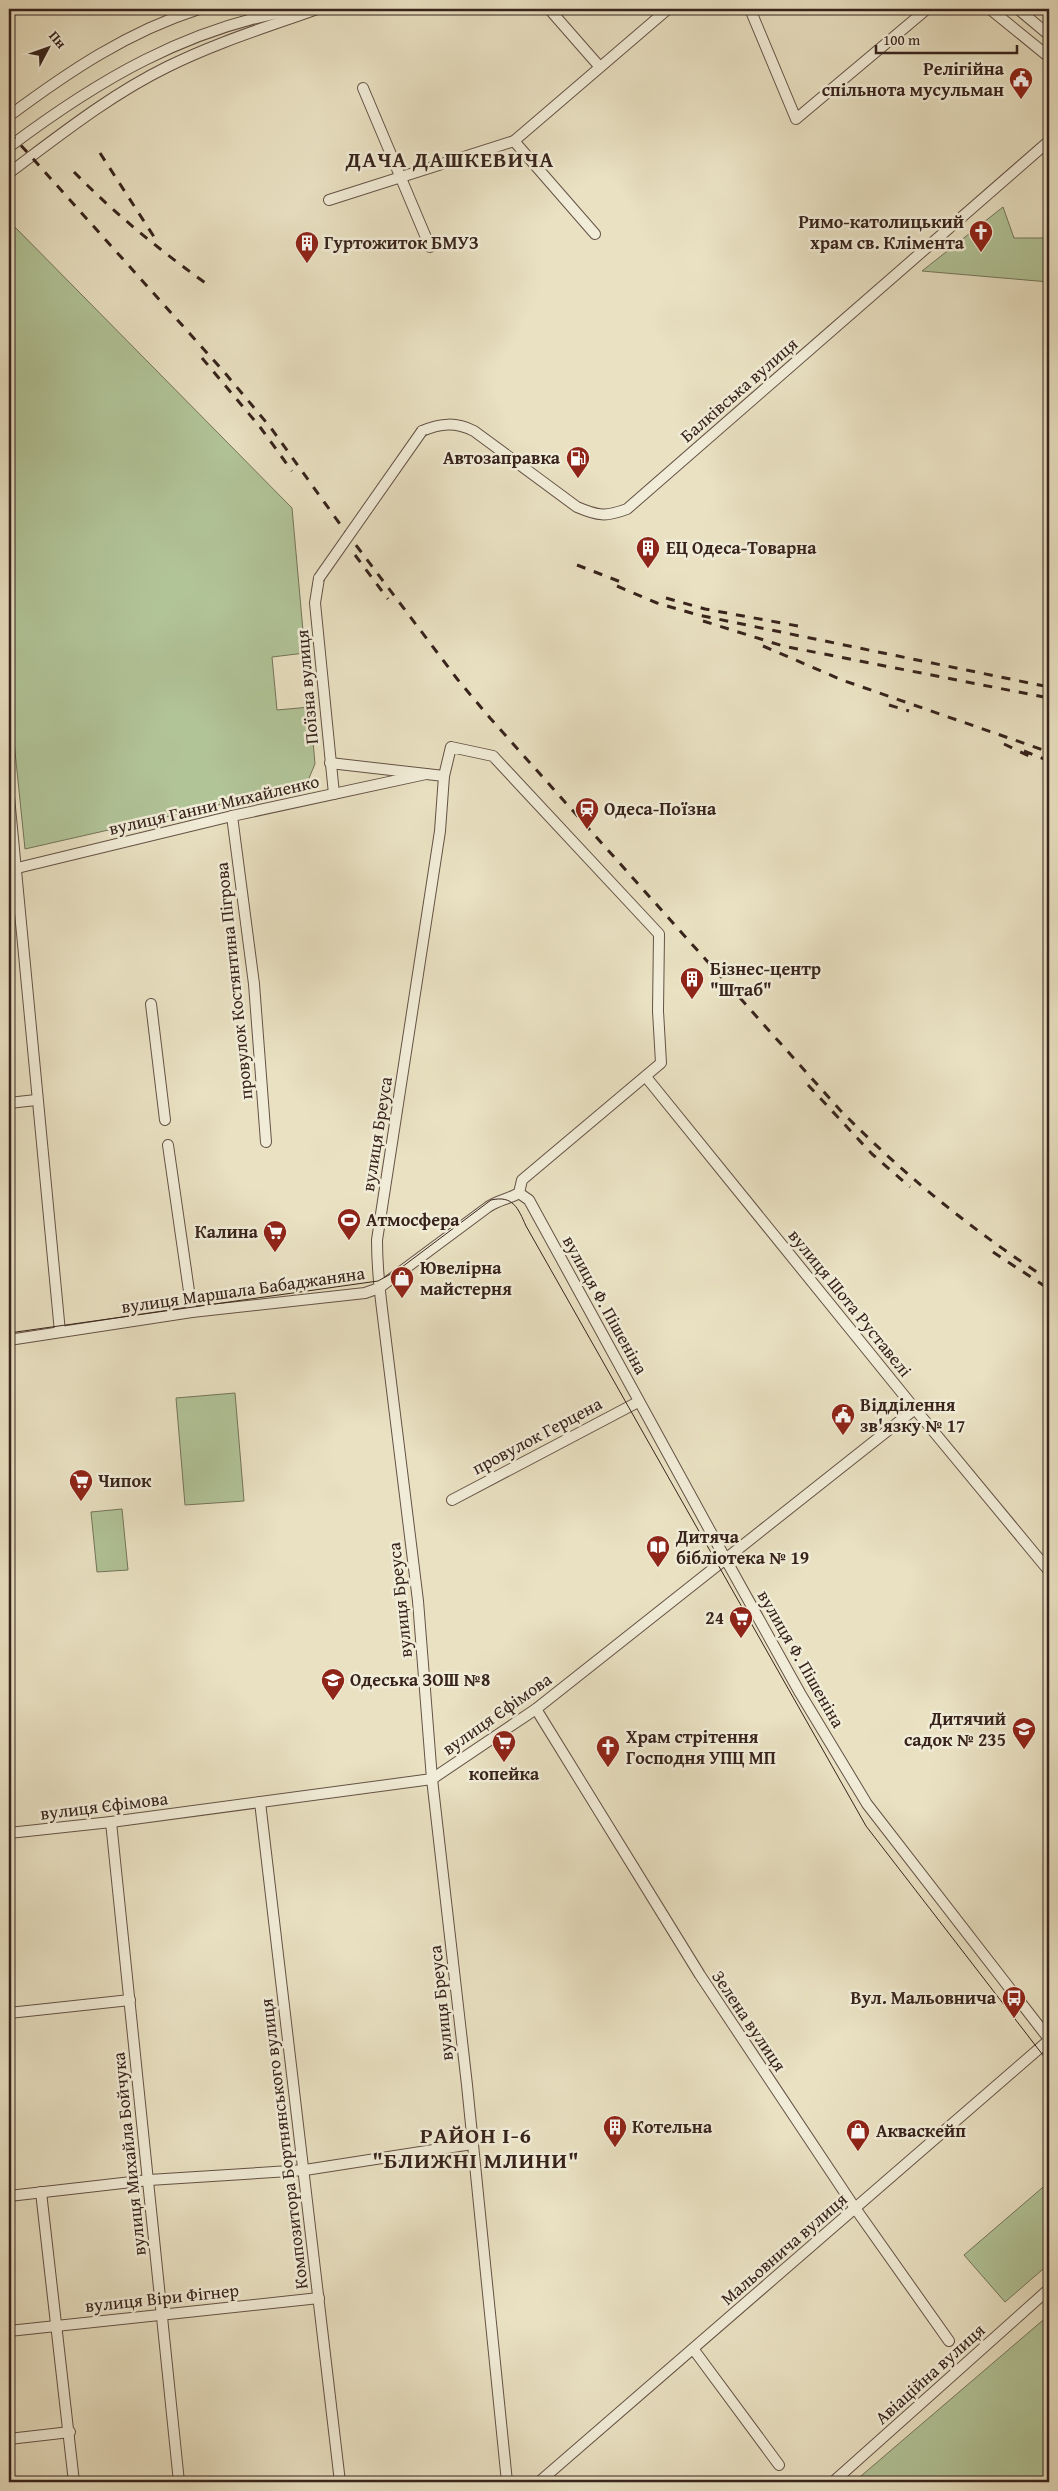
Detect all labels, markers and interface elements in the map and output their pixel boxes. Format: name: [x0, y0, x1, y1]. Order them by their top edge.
north arrow: [22, 22, 72, 72]
scale bar: [876, 22, 1017, 54]
text: Пн: [44, 26, 72, 53]
text: 100 m: [883, 29, 921, 50]
place label: Релігійна спільнота мусульман: [822, 55, 1005, 103]
public building icon: Релігійна спільнота мусульман: [1008, 66, 1034, 100]
district label: ДАЧА ДАШКЕВИЧА: [345, 143, 554, 175]
place label: Римо-католицький храм св. Клімента: [798, 208, 965, 256]
church icon: Римо-католицький храм св. Клімента: [968, 219, 994, 253]
place label: Гуртожиток БМУЗ: [324, 229, 479, 256]
building icon: Гуртожиток БМУЗ: [294, 230, 320, 264]
street label: Балківська вулиця: [674, 331, 803, 448]
place label: Автозаправка: [443, 444, 561, 471]
fuel station icon: Автозаправка: [565, 445, 591, 479]
place label: ЕЦ Одеса-Товарна: [666, 534, 817, 561]
building icon: ЕЦ Одеса-Товарна: [635, 535, 661, 569]
street label: Поїзна вулиця: [288, 629, 325, 745]
street label: вулиця Ганни Михайленко: [106, 767, 322, 842]
place label: Одеса-Поїзна: [604, 795, 717, 822]
station icon: Одеса-Поїзна: [574, 796, 600, 830]
street label: провулок Костянтина Пігрова: [208, 860, 259, 1101]
place label: Бізнес-центр "Штаб": [710, 955, 821, 1003]
building icon: Бізнес-центр "Штаб": [679, 966, 705, 1000]
street label: вулиця Бреуса: [354, 1074, 399, 1193]
place label: Атмосфера: [366, 1206, 460, 1233]
sports icon: Атмосфера: [336, 1207, 362, 1241]
place label: Калина: [195, 1218, 259, 1245]
supermarket icon: Калина: [262, 1219, 288, 1253]
street label: вулиця Шота Руставелі: [782, 1223, 919, 1383]
street label: вулиця Ф. Пішеніна: [556, 1230, 655, 1380]
place label: Ювелірна майстерня: [420, 1254, 512, 1302]
street label: вулиця Маршала Бабаджаняна: [119, 1259, 367, 1320]
shop icon: Ювелірна майстерня: [389, 1265, 415, 1299]
street label: провулок Герцена: [467, 1390, 607, 1481]
place label: Відділення зв'язку № 17: [860, 1391, 965, 1439]
public building icon: Відділення зв'язку № 17: [830, 1402, 856, 1436]
place label: Чипок: [98, 1467, 152, 1494]
supermarket icon: Чипок: [68, 1468, 94, 1502]
place label: Дитяча бібліотека № 19: [675, 1523, 809, 1571]
library icon: Дитяча бібліотека № 19: [645, 1534, 671, 1568]
street label: вулиця Бреуса: [380, 1541, 419, 1659]
street label: вулиця Ф. Пішеніна: [751, 1585, 852, 1733]
place label: 24: [705, 1604, 724, 1631]
supermarket icon: 24: [728, 1605, 754, 1639]
street label: вулиця Єфімова: [436, 1665, 557, 1761]
place label: Одеська ЗОШ №8: [350, 1666, 490, 1693]
school or university icon: Одеська ЗОШ №8: [320, 1667, 346, 1701]
place label: Дитячий садок № 235: [904, 1705, 1006, 1753]
school or university icon: Дитячий садок № 235: [1011, 1716, 1037, 1750]
place label: Храм стрітення Господня УПЦ МП: [626, 1723, 776, 1771]
supermarket icon: копейка: [491, 1729, 517, 1763]
church icon: Храм стрітення Господня УПЦ МП: [595, 1734, 621, 1768]
place label: копейка: [469, 1760, 540, 1787]
street label: вулиця Єфімова: [39, 1784, 170, 1827]
street label: вулиця Бреуса: [421, 1944, 460, 2062]
street label: Зелена вулиця: [706, 1965, 793, 2077]
place label: Вул. Мальовнича: [850, 1984, 997, 2011]
bus stop icon: Вул. Мальовнича: [1001, 1985, 1027, 2019]
street label: Композитора Бортнянського вулиця: [252, 1997, 315, 2291]
street label: вулиця Михайла Бойчука: [104, 2051, 153, 2257]
place label: Котельна: [632, 2113, 713, 2140]
building icon: Котельна: [602, 2114, 628, 2148]
place label: Акваскейп: [876, 2117, 966, 2144]
shop icon: Акваскейп: [845, 2118, 871, 2152]
district label: РАЙОН І-6 "БЛИЖНІ МЛИНИ": [372, 2119, 580, 2176]
street label: Мальовнича вулиця: [714, 2186, 853, 2311]
street label: вулиця Віри Фігнер: [84, 2276, 240, 2319]
street label: Авіаційна вулиця: [869, 2317, 991, 2431]

